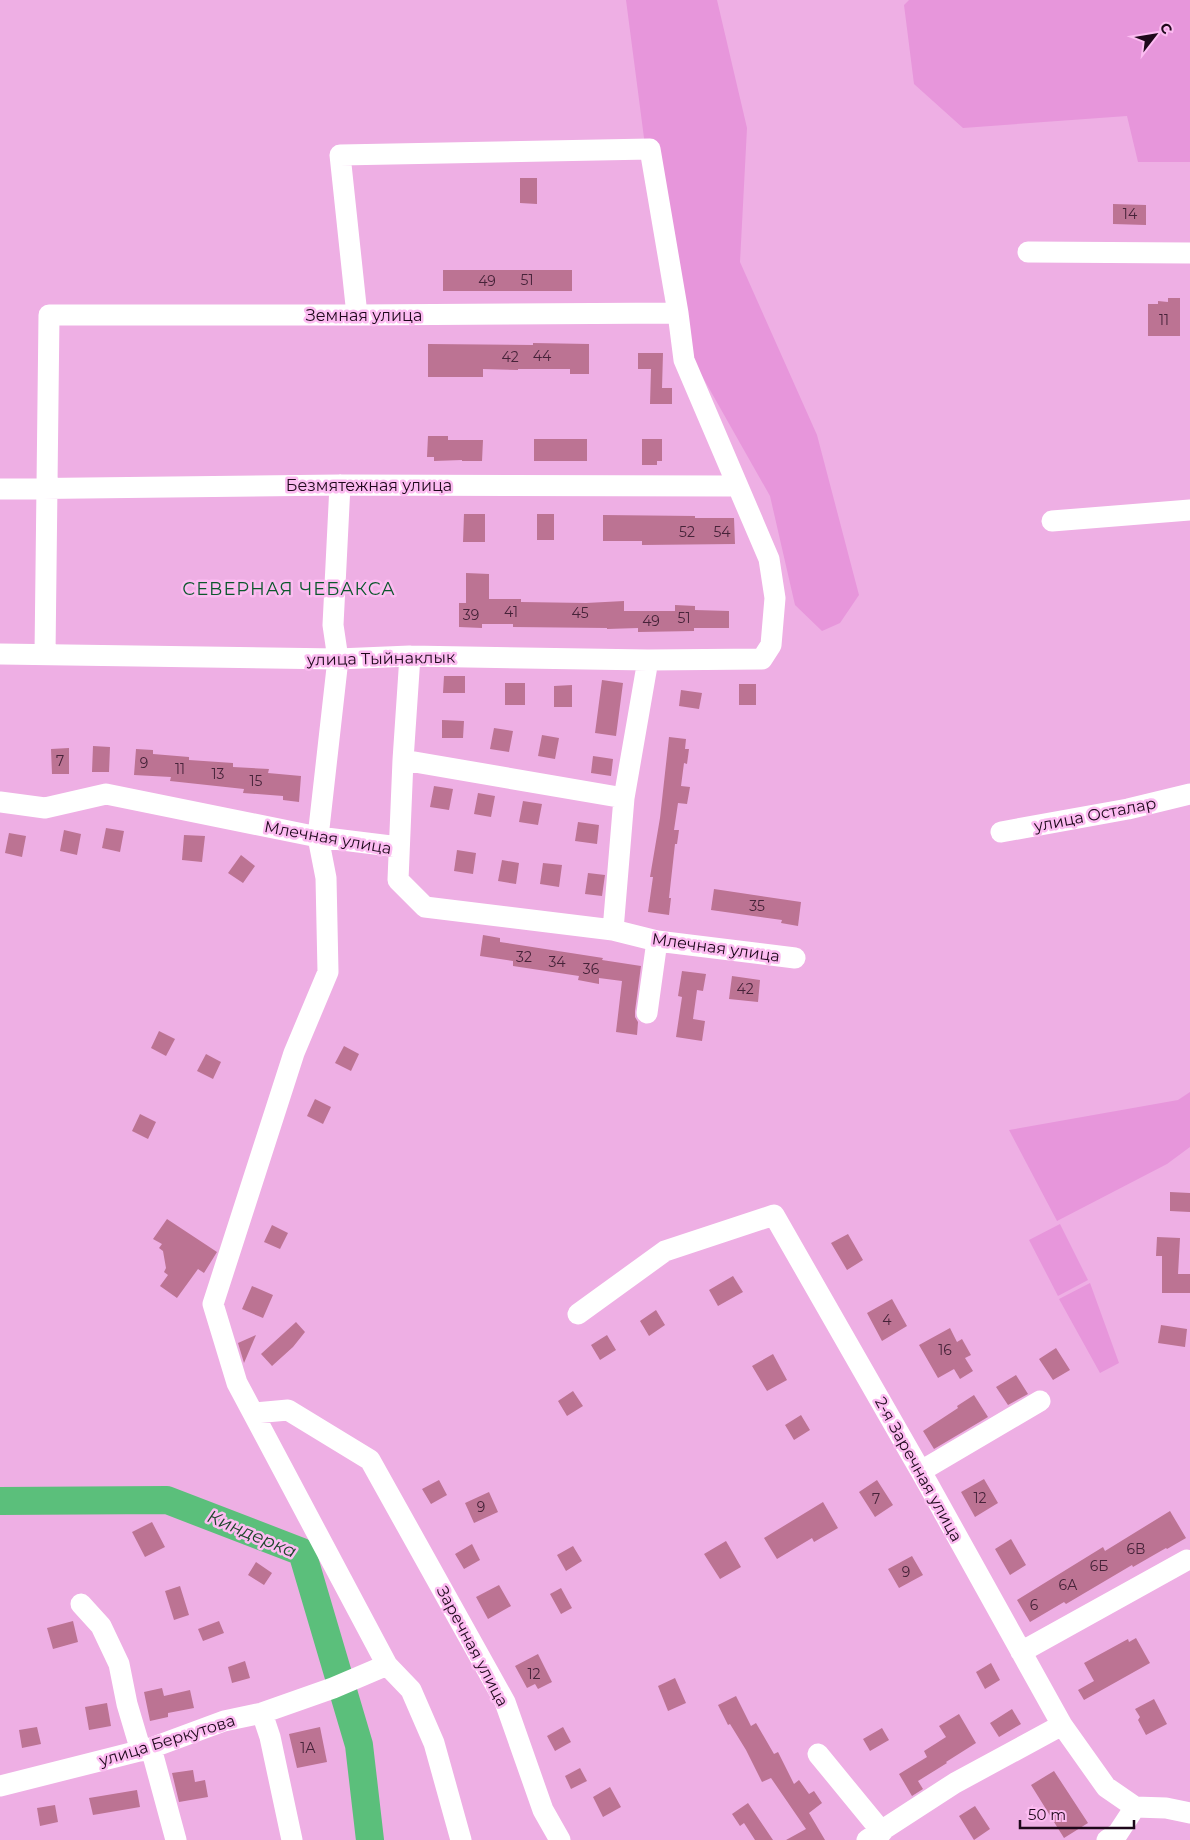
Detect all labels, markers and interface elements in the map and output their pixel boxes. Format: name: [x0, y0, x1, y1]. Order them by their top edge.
north arrow: [1130, 10, 1180, 60]
text: С: [1156, 19, 1176, 37]
house number: 14: [1123, 205, 1138, 223]
house number: 51: [521, 271, 533, 289]
house number: 49: [478, 272, 496, 290]
street label: Земная улица: [306, 306, 422, 325]
house number: 11: [1159, 311, 1169, 329]
house number: 44: [533, 347, 552, 365]
house number: 42: [501, 348, 519, 366]
street label: Безмятежная улица: [286, 476, 452, 495]
house number: 52: [679, 523, 695, 541]
house number: 54: [713, 523, 731, 541]
district label: СЕВЕРНАЯ ЧЕБАКСА: [182, 578, 396, 600]
house number: 41: [504, 603, 518, 621]
house number: 45: [571, 604, 589, 622]
house number: 39: [463, 606, 479, 624]
house number: 51: [678, 609, 690, 627]
house number: 49: [642, 612, 660, 630]
street label: улица Тыйнаклык: [306, 648, 456, 669]
house number: 7: [56, 752, 64, 770]
house number: 9: [140, 754, 148, 772]
house number: 11: [175, 760, 185, 778]
house number: 13: [212, 765, 225, 783]
house number: 15: [250, 772, 263, 790]
street label: улица Осталар: [1031, 793, 1158, 836]
street label: Млечная улица: [263, 817, 393, 858]
house number: 35: [749, 897, 765, 915]
street label: Млечная улица: [651, 929, 781, 966]
house number: 32: [516, 948, 532, 966]
house number: 34: [548, 953, 566, 971]
house number: 36: [583, 960, 600, 978]
house number: 42: [736, 980, 754, 998]
house number: 4: [882, 1311, 892, 1329]
house number: 16: [938, 1341, 952, 1359]
street label: 2-я Заречная улица: [871, 1394, 966, 1545]
house number: 12: [973, 1489, 987, 1507]
house number: 7: [872, 1490, 880, 1508]
house number: 9: [477, 1498, 485, 1516]
water label: Киндерка: [204, 1505, 300, 1563]
house number: 6В: [1126, 1540, 1146, 1558]
house number: 6Б: [1090, 1557, 1108, 1575]
house number: 9: [902, 1563, 910, 1581]
house number: 6А: [1058, 1576, 1078, 1594]
street label: Заречная улица: [433, 1583, 512, 1710]
house number: 6: [1030, 1596, 1039, 1614]
house number: 12: [527, 1665, 541, 1683]
street label: улица Беркутова: [96, 1711, 237, 1770]
house number: 1А: [300, 1739, 316, 1757]
scale bar: [1020, 1798, 1134, 1830]
text: 50 m: [1028, 1805, 1066, 1824]

